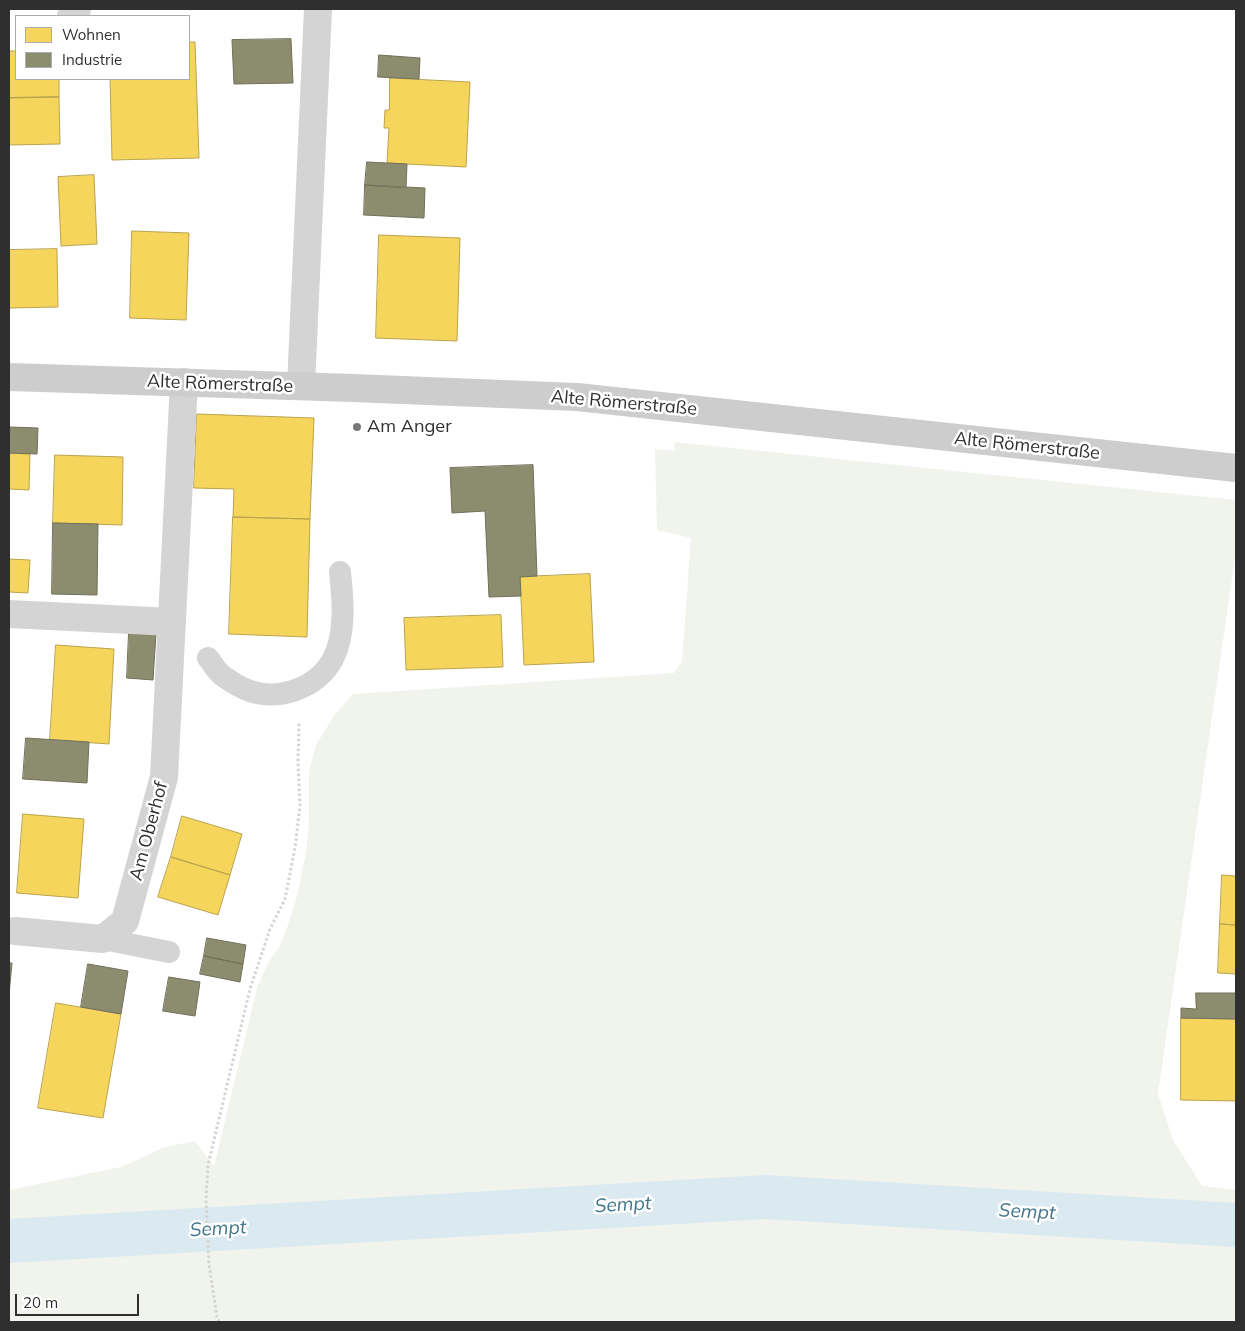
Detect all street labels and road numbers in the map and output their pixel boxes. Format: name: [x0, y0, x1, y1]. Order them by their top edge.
street label: Alte Römerstraße: [146, 371, 294, 397]
street label: Alte Römerstraße: [550, 386, 698, 420]
street label: Alte Römerstraße: [953, 428, 1101, 464]
street label: Am Oberhof: [125, 779, 173, 883]

